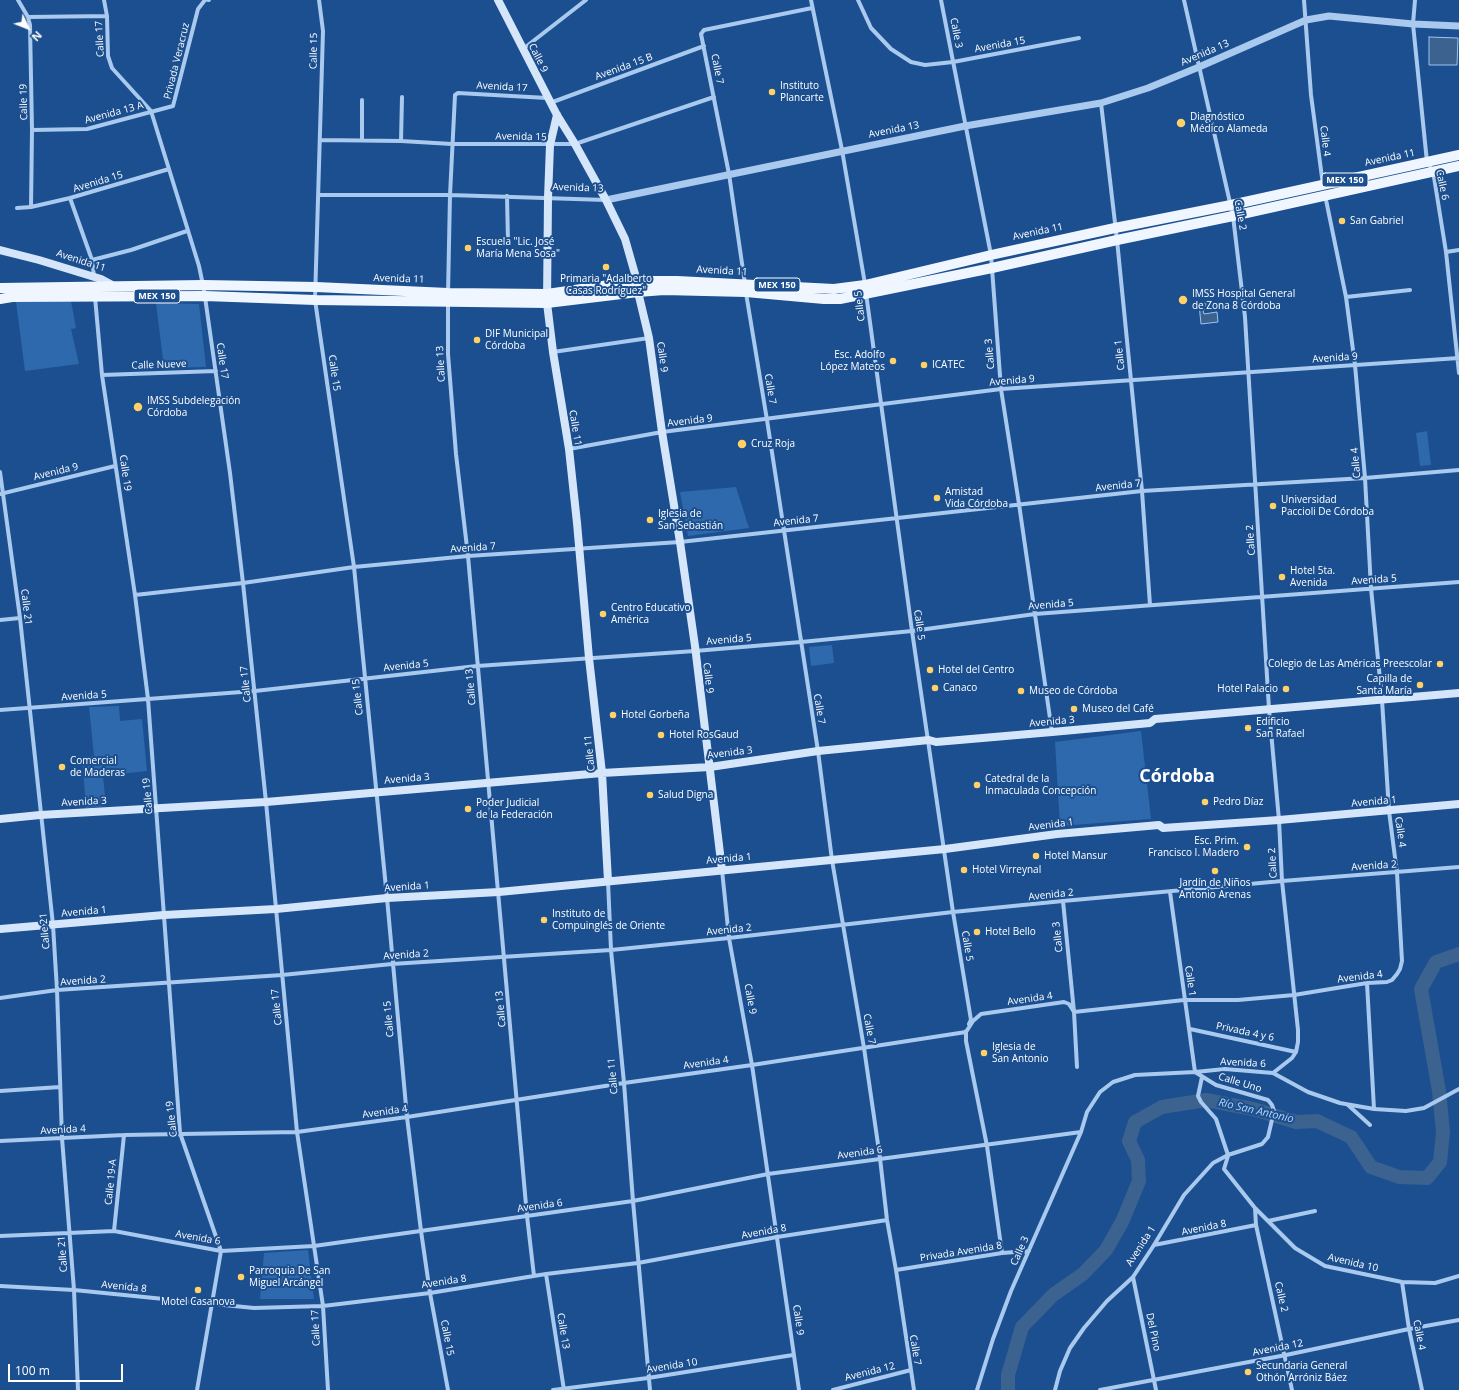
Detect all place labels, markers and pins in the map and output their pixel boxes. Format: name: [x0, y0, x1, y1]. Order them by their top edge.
place label: Instituto Plancarte: [780, 80, 824, 104]
marker: Instituto Plancarte: [767, 87, 777, 97]
place label: Diagnóstico Médico Alameda: [1190, 111, 1268, 134]
marker: Diagnóstico Médico Alameda: [1175, 117, 1187, 129]
place label: San Gabriel: [1350, 215, 1403, 227]
marker: San Gabriel: [1337, 216, 1347, 226]
place label: Escuela "Lic. José María Mena Sosa": [476, 236, 560, 260]
marker: Escuela "Lic. José María Mena Sosa": [463, 243, 473, 253]
marker: Primaria "Adalberto Casas Rodríguez": [601, 262, 611, 272]
place label: Primaria "Adalberto Casas Rodríguez": [560, 273, 652, 296]
place label: IMSS Hospital General de Zona 8 Córdoba: [1192, 288, 1295, 312]
marker: IMSS Hospital General de Zona 8 Córdoba: [1177, 294, 1189, 306]
place label: DIF Municipal Córdoba: [485, 328, 548, 352]
marker: DIF Municipal Córdoba: [472, 335, 482, 345]
place label: Esc. Adolfo López Mateos: [820, 349, 885, 372]
marker: Esc. Adolfo López Mateos: [888, 356, 898, 366]
place label: ICATEC: [932, 359, 965, 371]
marker: ICATEC: [919, 360, 929, 370]
place label: IMSS Subdelegación Córdoba: [147, 395, 240, 418]
marker: IMSS Subdelegación Córdoba: [132, 401, 144, 413]
marker: Cruz Roja: [736, 438, 748, 450]
place label: Cruz Roja: [751, 438, 795, 450]
place label: Amistad Vida Córdoba: [945, 486, 1008, 510]
marker: Amistad Vida Córdoba: [932, 493, 942, 503]
place label: Universidad Paccioli De Córdoba: [1281, 494, 1374, 518]
marker: Universidad Paccioli De Córdoba: [1268, 501, 1278, 511]
place label: Iglesia de San Sebastián: [658, 508, 723, 532]
marker: Iglesia de San Sebastián: [645, 515, 655, 525]
place label: Hotel 5ta. Avenida: [1290, 565, 1335, 588]
marker: Hotel 5ta. Avenida: [1277, 572, 1287, 582]
place label: Centro Educativo América: [611, 602, 691, 626]
marker: Centro Educativo América: [598, 609, 608, 619]
place label: Colegio de Las Américas Preescolar: [1268, 658, 1432, 670]
marker: Colegio de Las Américas Preescolar: [1435, 659, 1445, 669]
place label: Hotel del Centro: [938, 664, 1014, 676]
marker: Hotel del Centro: [925, 665, 935, 675]
place label: Capilla de Santa María: [1356, 673, 1412, 696]
marker: Capilla de Santa María: [1415, 680, 1425, 690]
place label: Canaco: [943, 682, 977, 694]
marker: Canaco: [930, 683, 940, 693]
place label: Hotel Palacio: [1217, 683, 1278, 695]
marker: Hotel Palacio: [1281, 684, 1291, 694]
place label: Museo de Córdoba: [1029, 685, 1118, 697]
marker: Museo de Córdoba: [1016, 686, 1026, 696]
place label: Museo del Café: [1082, 703, 1154, 715]
marker: Museo del Café: [1069, 704, 1079, 714]
place label: Hotel Gorbeña: [621, 709, 689, 721]
marker: Hotel Gorbeña: [608, 710, 618, 720]
place label: Edificio San Rafael: [1256, 716, 1305, 740]
marker: Edificio San Rafael: [1243, 723, 1253, 733]
place label: Hotel RosGaud: [669, 729, 739, 741]
marker: Hotel RosGaud: [656, 730, 666, 740]
place label: Comercial de Maderas: [70, 755, 125, 778]
marker: Comercial de Maderas: [57, 762, 67, 772]
place label: Catedral de la Inmaculada Concepción: [985, 773, 1096, 796]
marker: Catedral de la Inmaculada Concepción: [972, 780, 982, 790]
place label: Salud Digna: [658, 789, 713, 801]
marker: Salud Digna: [645, 790, 655, 800]
place label: Pedro Díaz: [1213, 796, 1263, 808]
place label: Poder Judicial de la Federación: [476, 797, 553, 820]
marker: Pedro Díaz: [1200, 797, 1210, 807]
marker: Poder Judicial de la Federación: [463, 804, 473, 814]
place label: Esc. Prim. Francisco I. Madero: [1148, 835, 1239, 858]
marker: Esc. Prim. Francisco I. Madero: [1242, 842, 1252, 852]
place label: Hotel Mansur: [1044, 850, 1107, 862]
marker: Hotel Mansur: [1031, 851, 1041, 861]
place label: Hotel Virreynal: [972, 864, 1041, 876]
marker: Hotel Virreynal: [959, 865, 969, 875]
marker: Jardín de Niños Antonio Arenas: [1210, 866, 1220, 876]
place label: Jardín de Niños Antonio Arenas: [1179, 877, 1251, 900]
place label: Instituto de Compuinglés de Oriente: [552, 908, 665, 932]
marker: Instituto de Compuinglés de Oriente: [539, 915, 549, 925]
place label: Hotel Bello: [985, 926, 1036, 938]
marker: Hotel Bello: [972, 927, 982, 937]
place label: Iglesia de San Antonio: [992, 1041, 1048, 1064]
marker: Iglesia de San Antonio: [979, 1048, 989, 1058]
place label: Parroquia De San Miguel Arcángel: [249, 1265, 330, 1288]
marker: Parroquia De San Miguel Arcángel: [236, 1272, 246, 1282]
marker: Motel Casanova: [193, 1285, 203, 1295]
place label: Motel Casanova: [161, 1296, 235, 1308]
place label: Secundaria General Othón Arróniz Báez: [1256, 1360, 1347, 1384]
marker: Secundaria General Othón Arróniz Báez: [1243, 1367, 1253, 1377]

